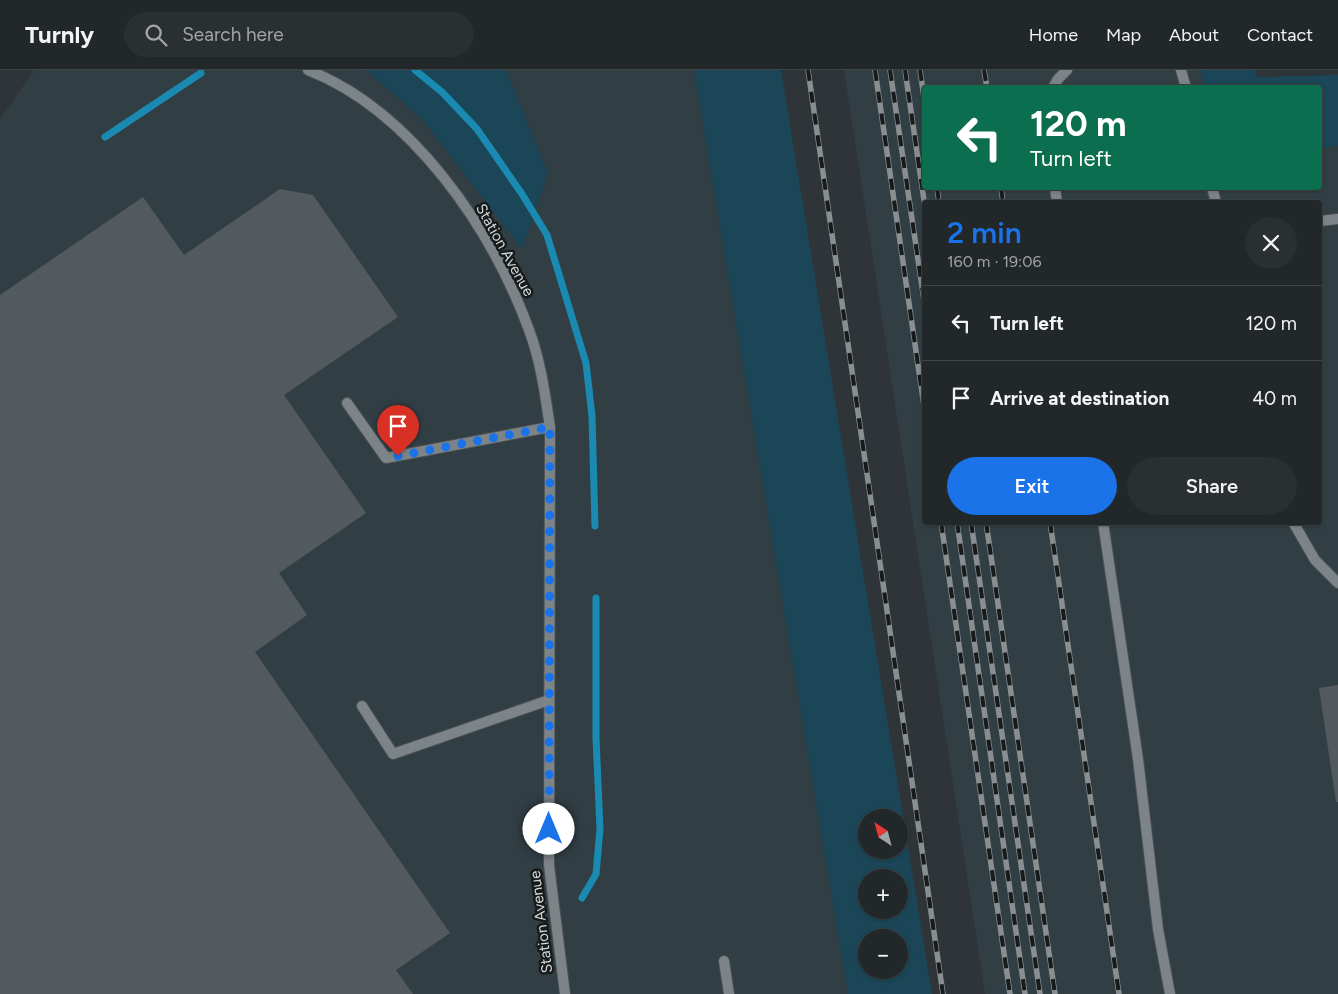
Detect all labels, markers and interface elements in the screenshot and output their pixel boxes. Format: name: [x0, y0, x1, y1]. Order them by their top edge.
search box: [124, 12, 474, 57]
text: Turnly: [25, 20, 94, 49]
icon: search: [142, 21, 170, 49]
text: Search here: [182, 23, 284, 46]
text: Home: [1029, 24, 1078, 46]
text: Map: [1106, 24, 1141, 46]
text: About: [1169, 24, 1219, 46]
text: Contact: [1247, 24, 1313, 46]
text: 120 m: [1030, 103, 1127, 145]
icon: left: [947, 105, 1012, 170]
text: Turn left: [1030, 145, 1112, 172]
street label: Station Avenue: [472, 201, 538, 299]
text: 2 min: [947, 214, 1022, 251]
button: close: [1245, 217, 1297, 269]
text: 160 m · 19:06: [947, 252, 1041, 271]
icon: left: [947, 309, 975, 337]
text: Turn left: [990, 312, 1064, 335]
text: 120 m: [1245, 312, 1297, 335]
icon: arrive: [947, 384, 975, 412]
text: Arrive at destination: [990, 387, 1169, 410]
text: 40 m: [1252, 387, 1297, 410]
pin: [377, 405, 419, 456]
icon: arrive: [384, 412, 412, 440]
button: Exit: [947, 457, 1117, 515]
button: Share: [1127, 457, 1297, 515]
position arrow: [522, 802, 574, 854]
north arrow: [858, 809, 908, 859]
map controls: [858, 809, 908, 979]
button: +: [858, 869, 908, 919]
street label: Station Avenue: [526, 870, 556, 974]
button: −: [858, 929, 908, 979]

